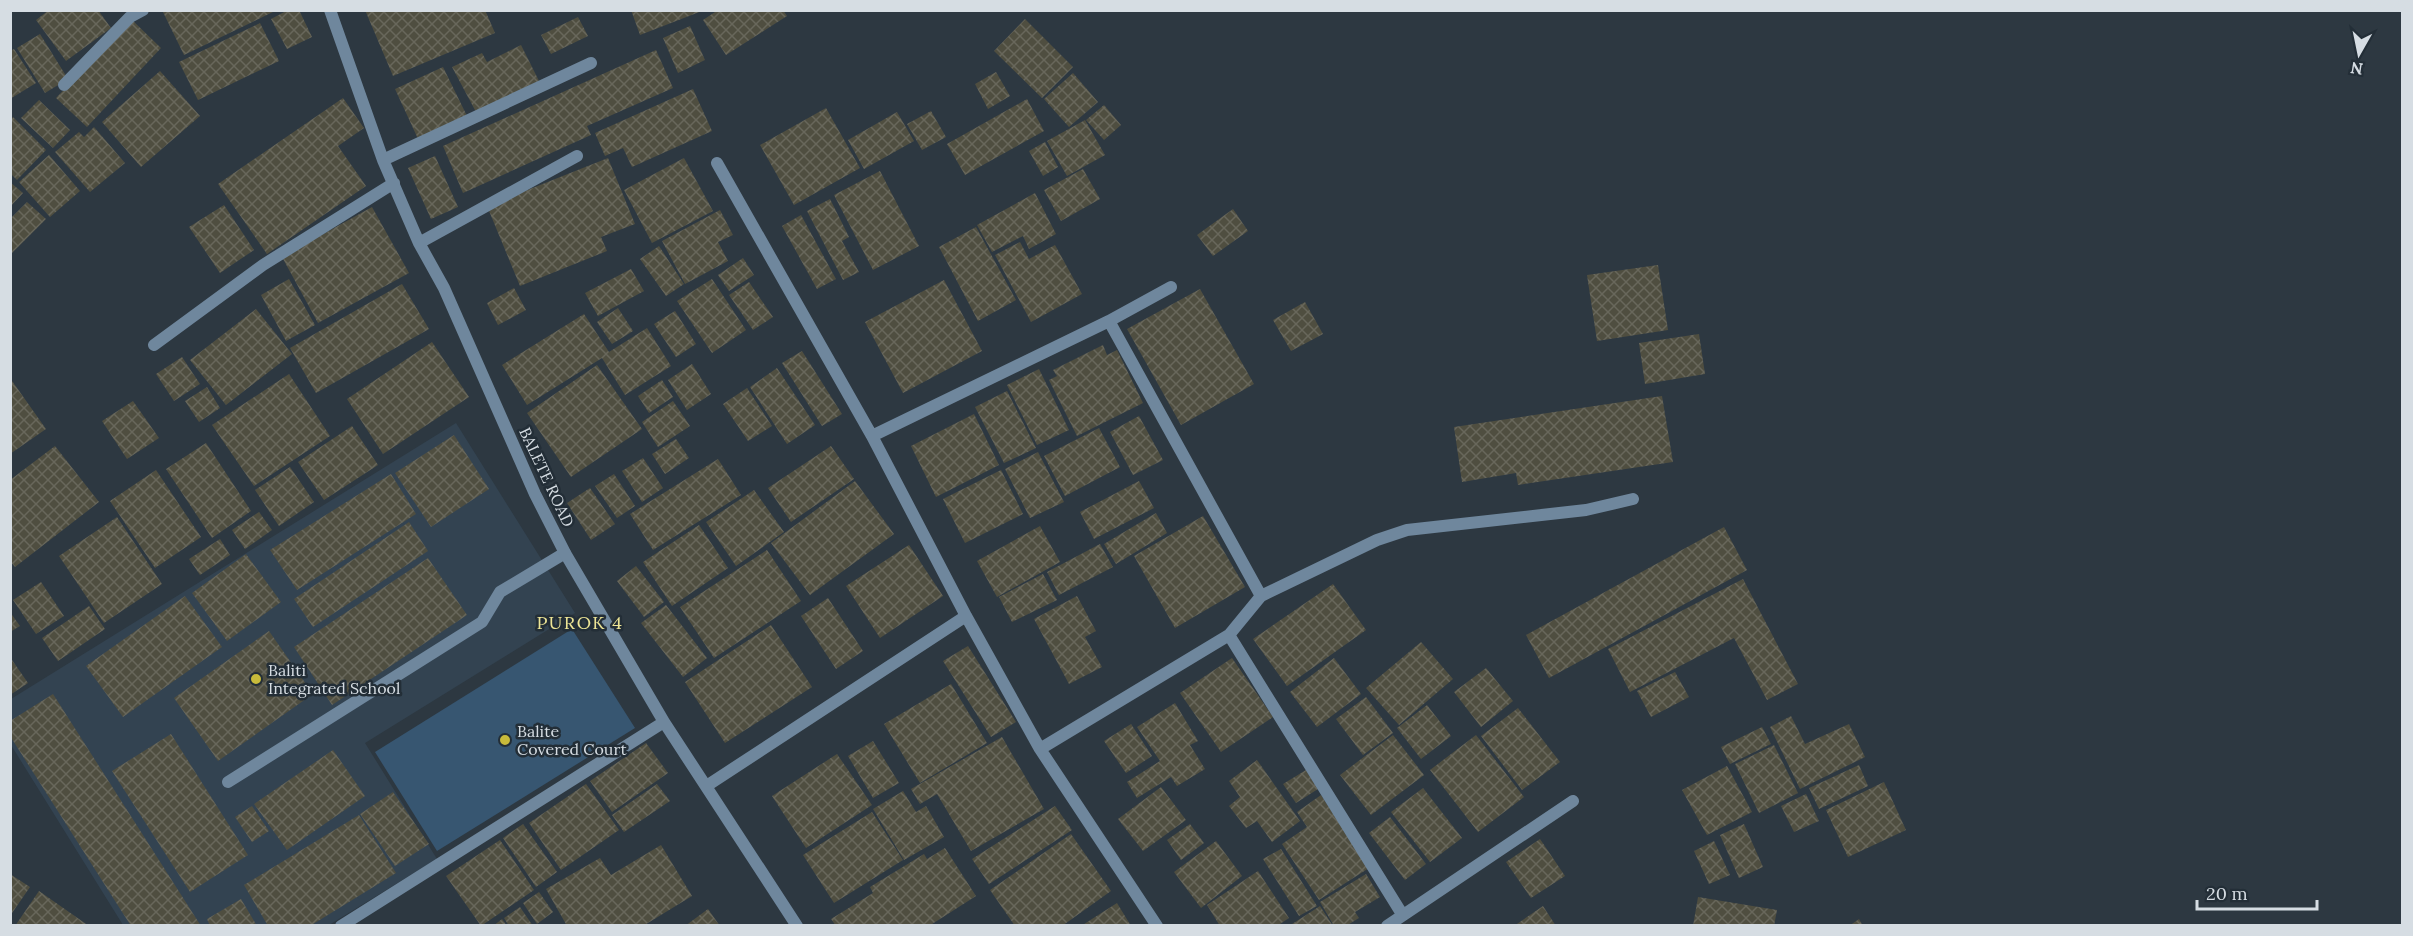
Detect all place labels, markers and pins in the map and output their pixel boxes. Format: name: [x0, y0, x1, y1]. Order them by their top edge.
place label: Baliti Integrated School: [268, 660, 400, 698]
marker: Baliti Integrated School: [249, 672, 263, 686]
place label: Balite Covered Court: [517, 721, 627, 759]
marker: Balite Covered Court: [498, 733, 512, 747]

